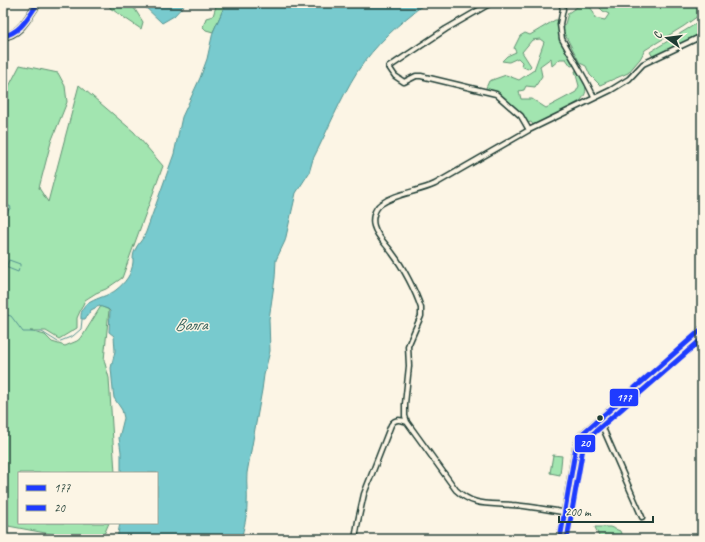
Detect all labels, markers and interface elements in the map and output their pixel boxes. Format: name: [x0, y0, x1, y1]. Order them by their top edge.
north arrow: [647, 18, 687, 58]
text: С: [650, 30, 665, 40]
water label: Волга: [175, 314, 209, 335]
line badge: 177: [609, 388, 639, 407]
text: 177: [617, 390, 632, 404]
unlabelled marker: [595, 413, 605, 423]
line badge: 20: [574, 434, 596, 453]
text: 20: [580, 436, 591, 450]
legend: [18, 472, 158, 524]
text: 177: [54, 480, 71, 496]
scale bar: [559, 498, 653, 524]
text: 20: [54, 500, 66, 516]
text: 200 m: [565, 504, 592, 520]

